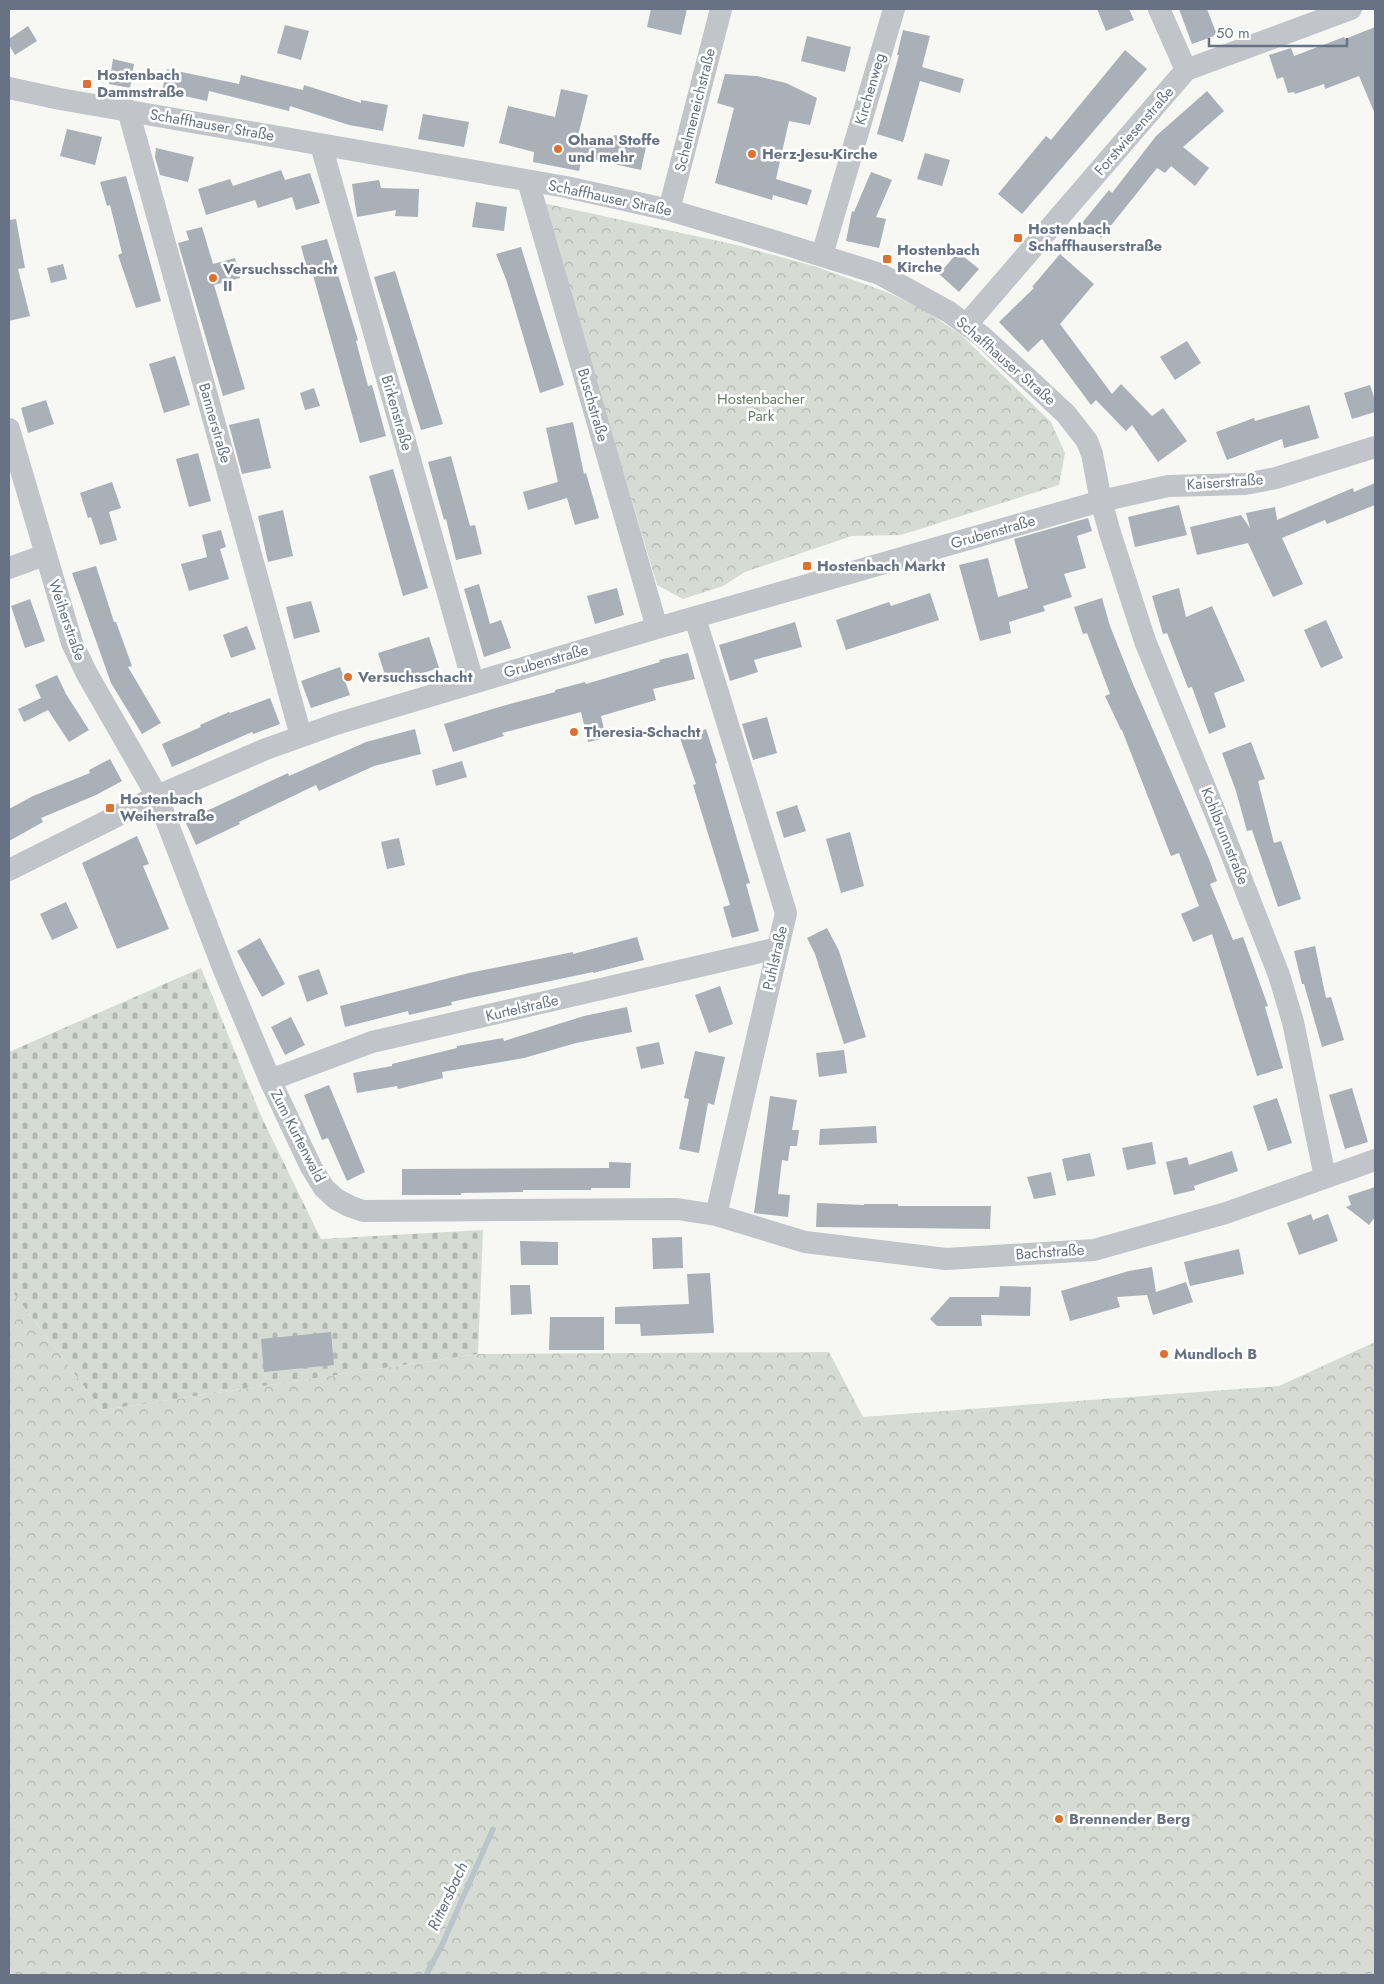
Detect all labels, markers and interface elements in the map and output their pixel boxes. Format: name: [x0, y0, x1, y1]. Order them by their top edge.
scale bar: [1209, 15, 1346, 47]
text: 50 m: [1216, 22, 1250, 44]
street label: Schelmeneichstraße: [669, 46, 721, 174]
street label: Kirchenweg: [849, 50, 891, 128]
place label: Hostenbach Dammstraße: [97, 64, 185, 103]
marker: Hostenbach Dammstraße: [81, 78, 93, 90]
street label: Forstwiesenstraße: [1089, 81, 1179, 180]
street label: Schaffhauser Straße: [148, 103, 276, 147]
place label: Ohana Stoffe und mehr: [568, 129, 660, 168]
marker: Ohana Stoffe und mehr: [552, 143, 564, 155]
place label: Herz-Jesu-Kirche: [762, 143, 878, 165]
marker: Herz-Jesu-Kirche: [746, 148, 758, 160]
street label: Schaffhauser Straße: [546, 174, 674, 222]
place label: Hostenbach Schaffhauserstraße: [1028, 218, 1162, 257]
marker: Hostenbach Schaffhauserstraße: [1012, 232, 1024, 244]
place label: Hostenbach Kirche: [897, 239, 980, 278]
marker: Hostenbach Kirche: [881, 253, 893, 265]
place label: Versuchsschacht II: [222, 258, 338, 297]
marker: Versuchsschacht II: [207, 272, 219, 284]
street label: Schaffhauser Straße: [951, 311, 1061, 411]
street label: Buschstraße: [572, 366, 614, 445]
street label: Birkenstraße: [376, 373, 418, 454]
street label: Bannerstraße: [193, 380, 237, 466]
park label: Hostenbacher Park: [717, 388, 806, 427]
street label: Kaiserstraße: [1186, 468, 1264, 496]
street label: Grubenstraße: [948, 509, 1038, 555]
place label: Hostenbach Markt: [817, 555, 946, 577]
marker: Hostenbach Markt: [801, 560, 813, 572]
street label: Weiherstraße: [43, 577, 91, 664]
street label: Grubenstraße: [501, 638, 591, 684]
place label: Versuchsschacht: [357, 666, 473, 688]
marker: Versuchsschacht: [342, 671, 354, 683]
place label: Theresia-Schacht: [584, 721, 701, 743]
marker: Theresia-Schacht: [568, 726, 580, 738]
street label: Kohlbrunnstraße: [1195, 784, 1255, 888]
place label: Hostenbach Weiherstraße: [120, 788, 215, 827]
marker: Hostenbach Weiherstraße: [104, 802, 116, 814]
street label: Puhlstraße: [757, 923, 793, 992]
street label: Kurtelstraße: [483, 989, 561, 1027]
street label: Zum Kurtenwald: [265, 1086, 331, 1186]
street label: Bachstraße: [1015, 1239, 1085, 1265]
place label: Mundloch B: [1174, 1343, 1257, 1365]
marker: Mundloch B: [1158, 1348, 1170, 1360]
place label: Brennender Berg: [1069, 1808, 1190, 1830]
marker: Brennender Berg: [1053, 1813, 1065, 1825]
water label: Rittersbach: [422, 1858, 473, 1934]

